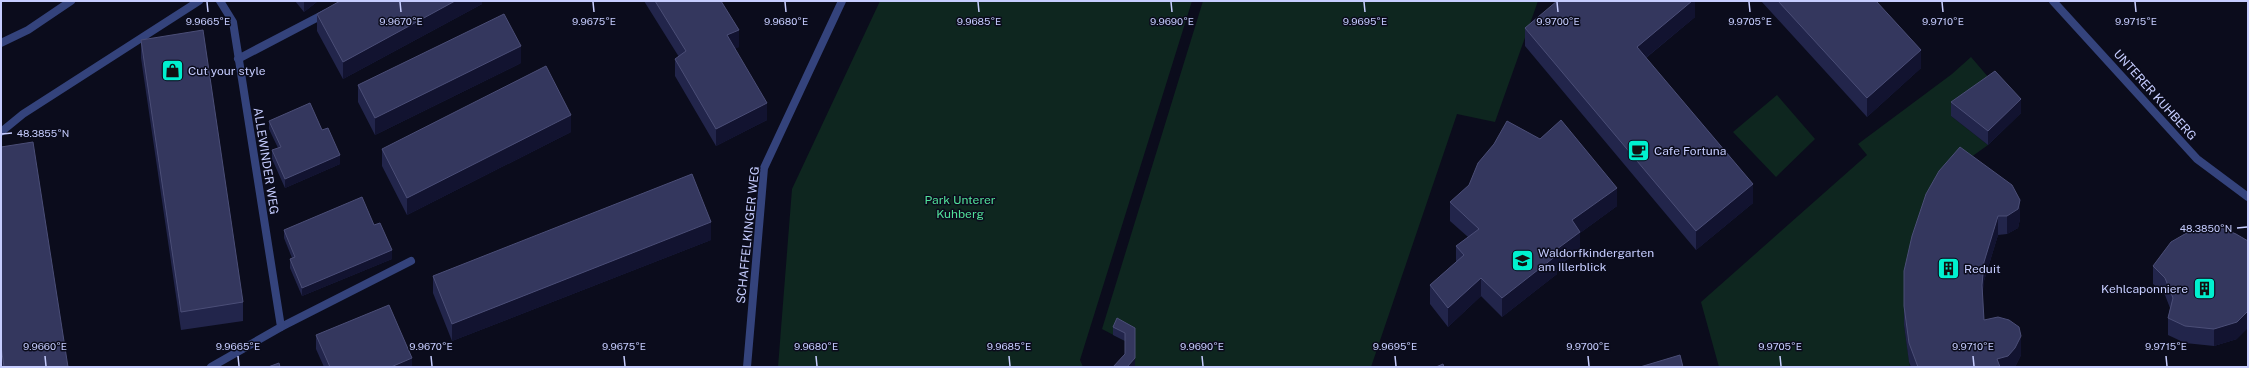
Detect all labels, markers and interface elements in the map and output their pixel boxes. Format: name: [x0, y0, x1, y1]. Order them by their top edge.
text: 9.9665°E: [186, 15, 230, 27]
text: 9.9670°E: [379, 15, 423, 27]
text: 9.9675°E: [572, 15, 616, 27]
text: 9.9680°E: [764, 15, 808, 27]
text: 9.9685°E: [957, 15, 1001, 27]
text: 9.9690°E: [1150, 15, 1194, 27]
text: 9.9695°E: [1343, 15, 1387, 27]
text: 9.9700°E: [1536, 15, 1580, 27]
text: 9.9705°E: [1728, 15, 1772, 27]
text: 9.9710°E: [1922, 15, 1964, 27]
text: 9.9715°E: [2115, 15, 2157, 27]
street label: UNTERER KUHBERG: [2111, 47, 2199, 143]
shop icon: Cut your style: [160, 58, 186, 84]
place label: Cut your style: [188, 64, 266, 78]
street label: ALLEWINDER WEG: [251, 107, 281, 215]
text: 48.3855°N: [17, 127, 69, 139]
cafe icon: Cafe Fortuna: [1625, 138, 1651, 164]
place label: Cafe Fortuna: [1654, 144, 1726, 158]
street label: SCHAFFELKINGER WEG: [734, 166, 762, 304]
park label: Park Unterer Kuhberg: [925, 193, 996, 221]
text: 48.3850°N: [2180, 222, 2232, 234]
place label: Waldorfkindergarten am Illerblick: [1538, 246, 1654, 274]
school or university icon: Waldorfkindergarten am Illerblick: [1510, 247, 1536, 273]
building icon: Reduit: [1935, 256, 1961, 282]
place label: Reduit: [1964, 262, 2001, 276]
building icon: Kehlcaponniere: [2191, 276, 2217, 302]
place label: Kehlcaponniere: [2101, 282, 2188, 296]
text: 9.9660°E: [23, 340, 67, 352]
text: 9.9665°E: [216, 340, 260, 352]
text: 9.9670°E: [409, 340, 453, 352]
text: 9.9675°E: [602, 340, 646, 352]
text: 9.9680°E: [794, 340, 838, 352]
text: 9.9685°E: [987, 340, 1031, 352]
text: 9.9690°E: [1180, 340, 1224, 352]
text: 9.9695°E: [1373, 340, 1417, 352]
text: 9.9700°E: [1566, 340, 1610, 352]
text: 9.9705°E: [1758, 340, 1802, 352]
text: 9.9710°E: [1952, 340, 1994, 352]
text: 9.9715°E: [2145, 340, 2187, 352]

